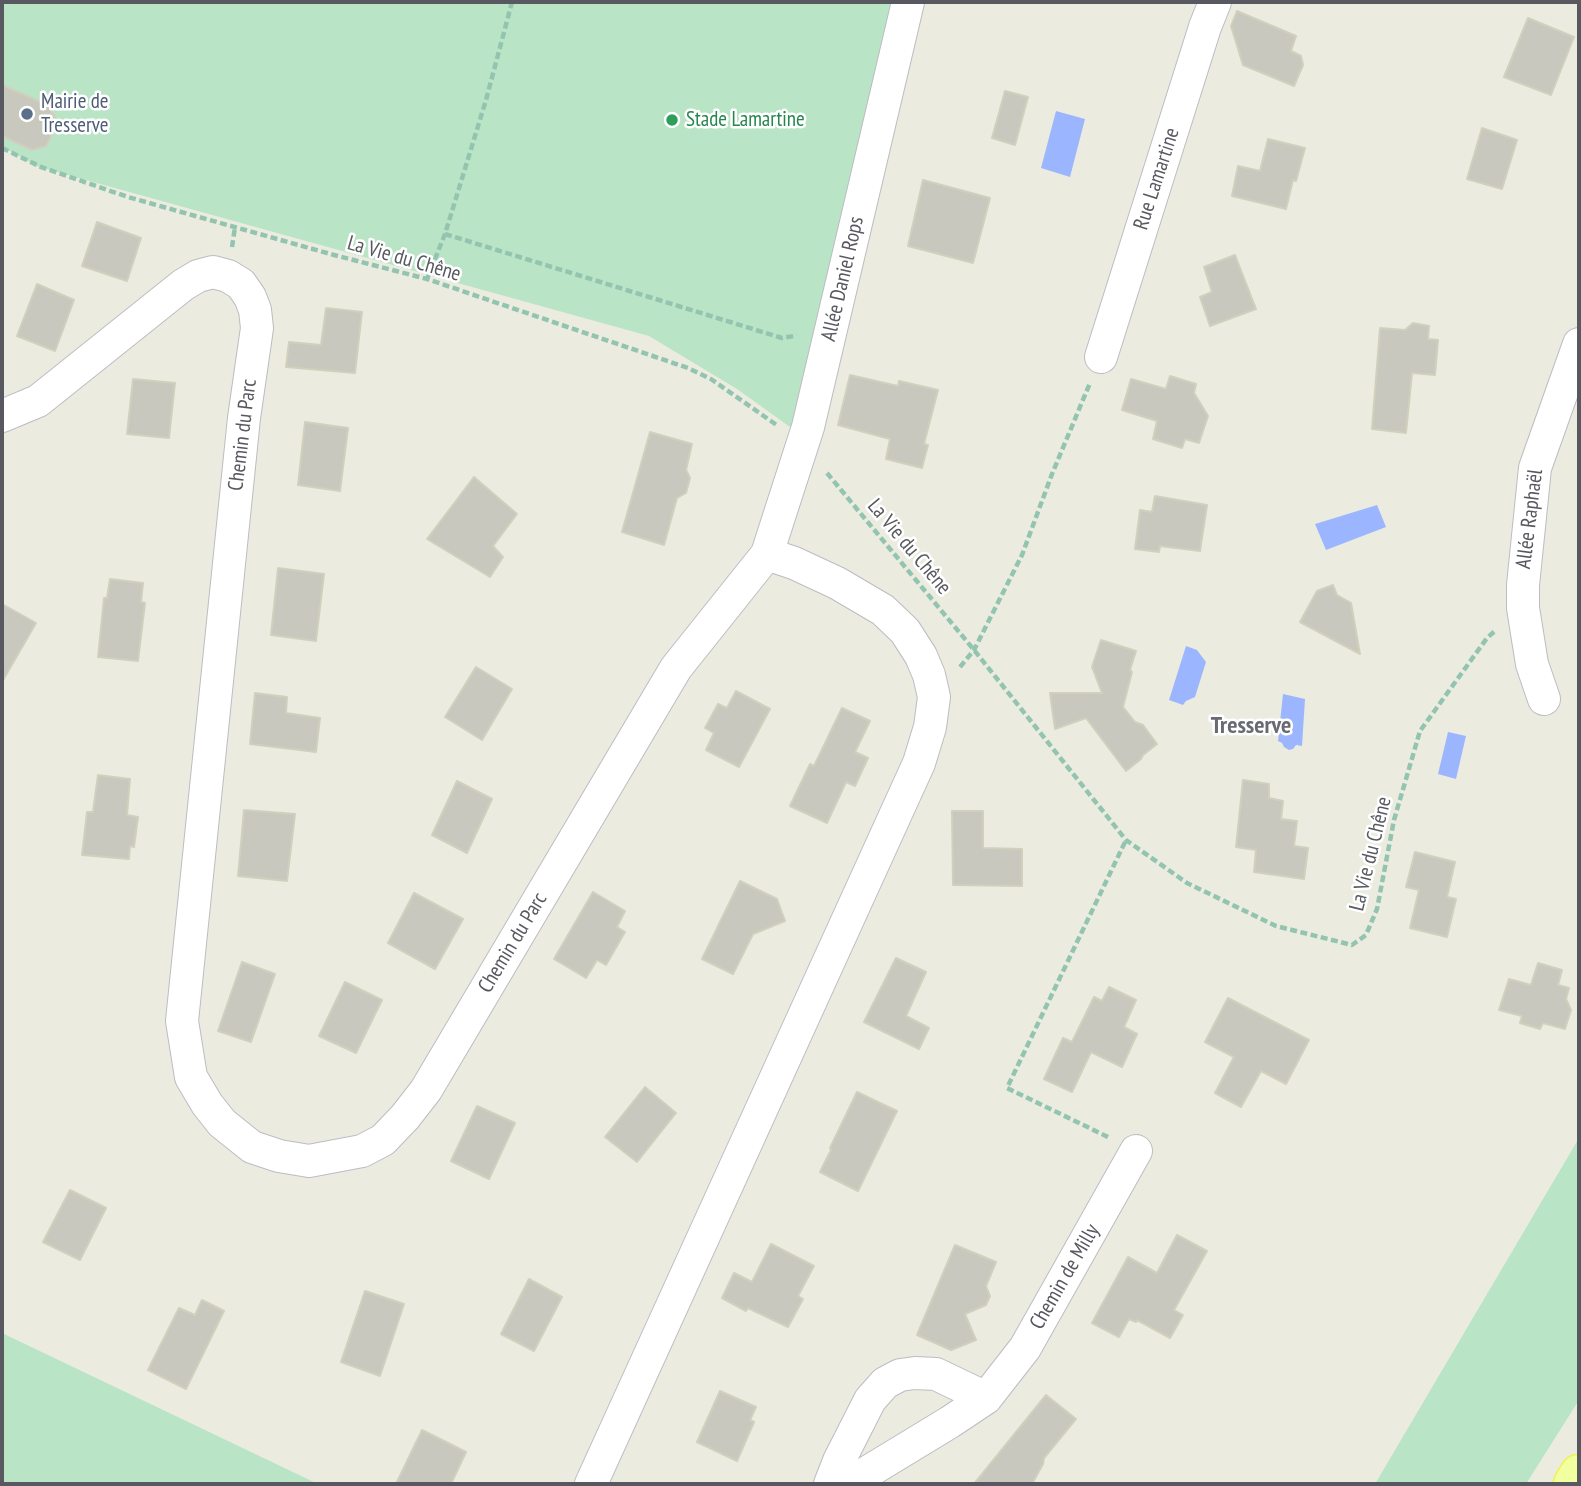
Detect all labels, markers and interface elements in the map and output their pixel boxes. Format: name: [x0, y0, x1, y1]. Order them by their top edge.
place label: Mairie de Tresserve: [41, 89, 109, 139]
marker: Mairie de Tresserve: [19, 106, 35, 122]
place label: Stade Lamartine: [686, 107, 805, 133]
marker: Stade Lamartine: [664, 112, 680, 128]
street label: Rue Lamartine: [1129, 125, 1185, 233]
street label: Allée Daniel Rops: [816, 214, 870, 344]
street label: La Vie du Chêne: [344, 231, 464, 287]
street label: Chemin du Parc: [224, 378, 262, 492]
street label: Allée Raphaël: [1511, 468, 1549, 570]
street label: La Vie du Chêne: [862, 494, 956, 600]
district label: Tresserve: [1211, 712, 1291, 740]
street label: La Vie du Chêne: [1345, 794, 1397, 914]
street label: Chemin du Parc: [473, 888, 553, 998]
street label: Chemin de Milly: [1025, 1220, 1105, 1334]

